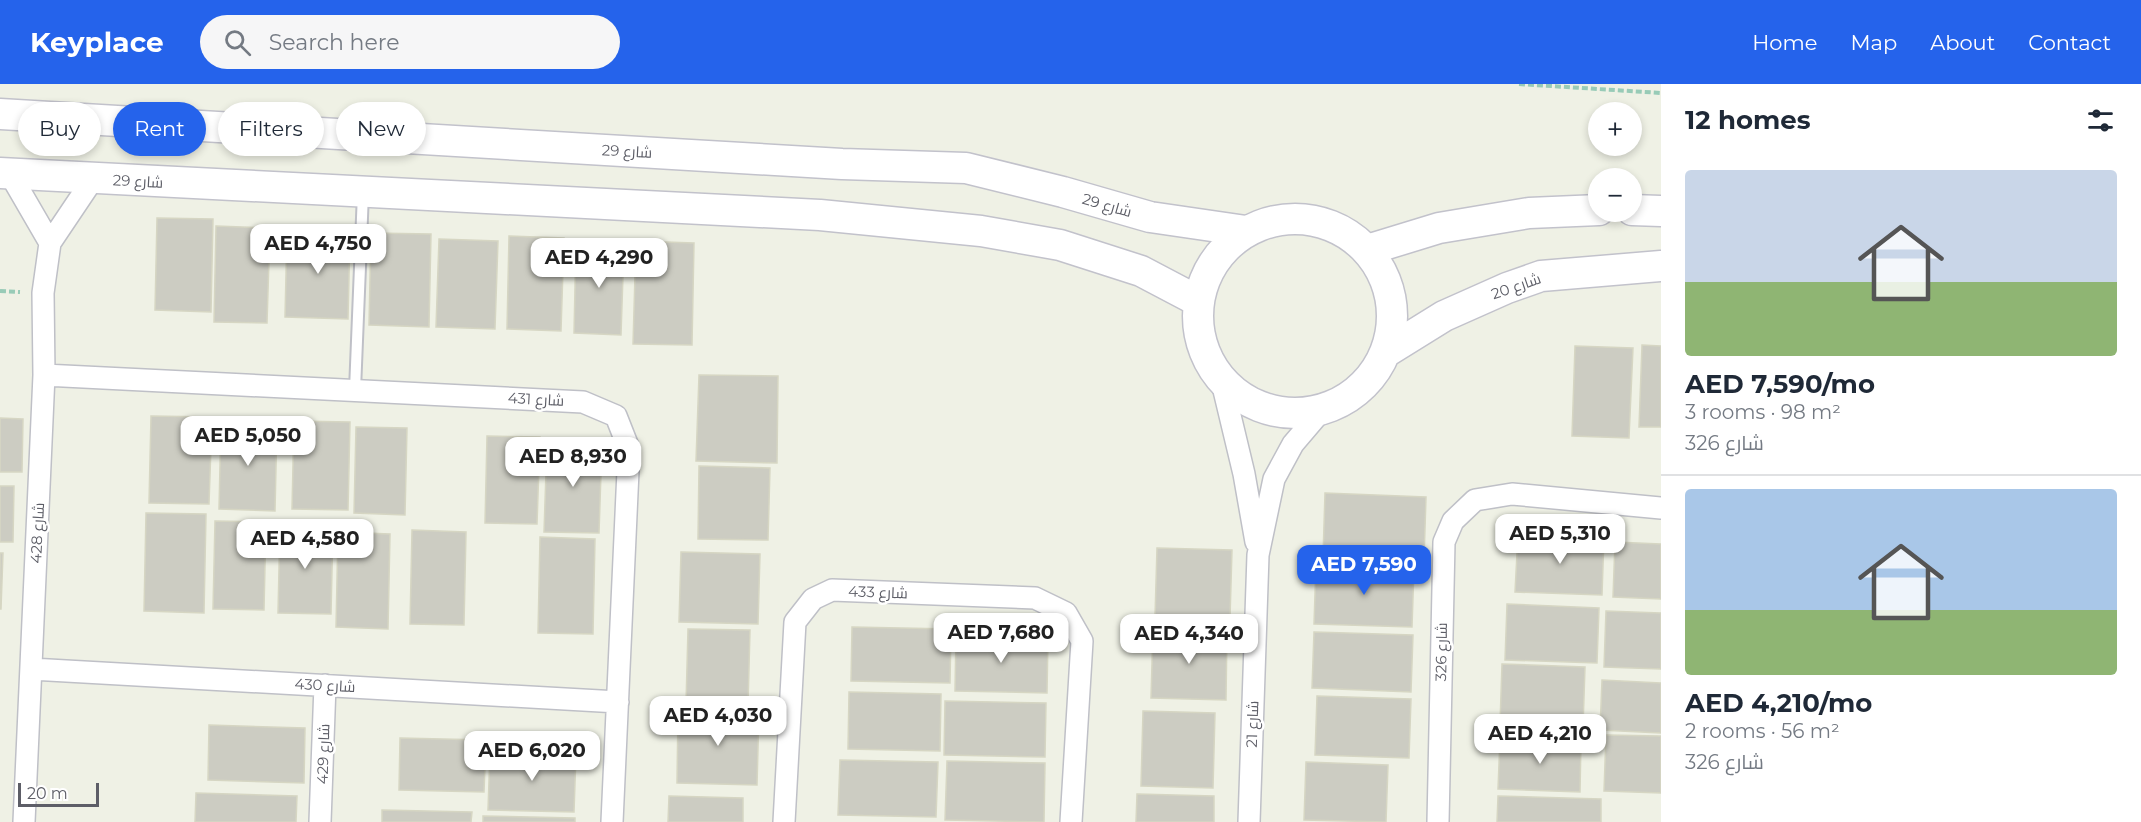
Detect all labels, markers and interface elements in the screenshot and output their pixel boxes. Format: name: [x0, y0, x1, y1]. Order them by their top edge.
search box: [200, 15, 620, 69]
text: Keyplace: [30, 25, 164, 59]
icon: search: [221, 26, 254, 59]
text: Search here: [269, 29, 400, 56]
text: Home: [1752, 30, 1817, 55]
text: Map: [1850, 30, 1897, 55]
text: About: [1930, 30, 1995, 55]
text: Contact: [2028, 30, 2111, 55]
chip: Buy: [18, 102, 101, 156]
chip: Rent: [113, 102, 206, 156]
chip: Filters: [218, 102, 324, 156]
chip: New: [336, 102, 426, 156]
map controls: [1588, 102, 1642, 222]
button: +: [1588, 102, 1642, 156]
text: 12 homes: [1685, 104, 1811, 136]
icon: filters: [2084, 104, 2117, 137]
street label: شارع 29: [601, 140, 653, 164]
button: −: [1588, 168, 1642, 222]
street label: شارع 29: [112, 170, 164, 194]
street label: شارع 29: [1079, 189, 1134, 223]
icon: home: [1847, 209, 1955, 317]
pin: AED 4,750: [249, 224, 387, 275]
text: AED 4,750: [264, 231, 372, 255]
pin: AED 4,290: [530, 238, 668, 289]
text: AED 4,290: [545, 245, 653, 269]
street label: شارع 20: [1489, 269, 1544, 305]
text: AED 7,590/mo: [1685, 368, 1875, 400]
street label: شارع 431: [507, 388, 565, 412]
text: 3 rooms · 98 m²: [1685, 400, 1841, 424]
pin: AED 5,050: [179, 416, 317, 467]
text: AED 5,050: [195, 423, 301, 447]
text: شارع 326: [1685, 431, 1764, 455]
pin: AED 8,930: [504, 437, 642, 488]
text: AED 8,930: [519, 444, 627, 468]
street label: شارع 428: [26, 502, 50, 564]
pin: AED 5,310: [1491, 514, 1629, 565]
pin: AED 4,580: [236, 519, 374, 570]
text: AED 5,310: [1509, 521, 1611, 545]
text: AED 4,580: [250, 526, 360, 550]
icon: home: [1847, 528, 1955, 636]
pin: AED 7,590: [1295, 545, 1433, 596]
text: AED 7,590: [1311, 552, 1417, 576]
street label: شارع 433: [848, 581, 908, 605]
pin: AED 7,680: [932, 613, 1070, 664]
pin: AED 4,340: [1120, 614, 1258, 665]
text: AED 7,680: [948, 620, 1054, 644]
text: AED 4,340: [1134, 621, 1244, 645]
street label: شارع 326: [1431, 622, 1453, 682]
street label: شارع 430: [294, 674, 356, 698]
text: AED 4,210/mo: [1685, 687, 1872, 719]
pin: AED 4,030: [649, 696, 787, 747]
street label: شارع 21: [1242, 700, 1264, 748]
text: AED 4,030: [664, 703, 772, 727]
pin: AED 4,210: [1471, 714, 1609, 765]
text: 2 rooms · 56 m²: [1685, 719, 1840, 743]
text: AED 4,210: [1488, 721, 1592, 745]
street label: شارع 429: [312, 723, 336, 785]
pin: AED 6,020: [463, 731, 601, 782]
text: AED 6,020: [478, 738, 586, 762]
text: شارع 326: [1685, 750, 1764, 774]
scale bar: [18, 780, 99, 808]
text: 20 m: [27, 784, 68, 803]

